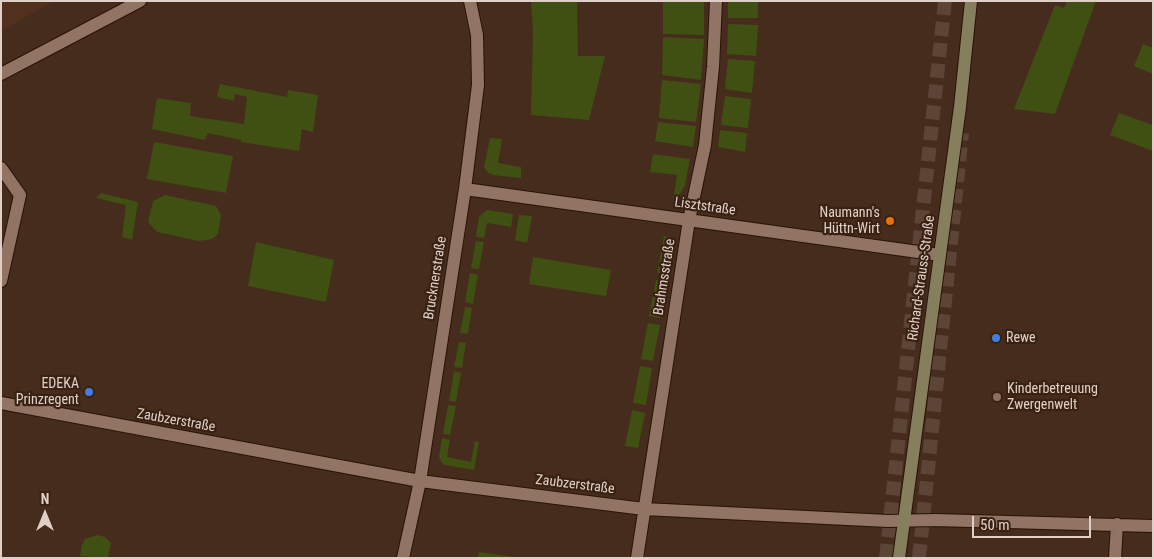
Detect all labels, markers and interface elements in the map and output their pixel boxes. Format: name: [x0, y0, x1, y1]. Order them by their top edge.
street label: Lisztstraße: [673, 194, 737, 220]
place label: Naumann's Hüttn-Wirt: [819, 205, 880, 238]
street label: Richard-Strauss-Straße: [905, 214, 939, 342]
marker: Naumann's Hüttn-Wirt: [884, 215, 896, 227]
street label: Brucknerstraße: [421, 235, 451, 321]
street label: Brahmsstraße: [651, 238, 679, 316]
place label: Rewe: [1006, 330, 1036, 346]
marker: Rewe: [990, 332, 1002, 344]
place label: EDEKA Prinzregent: [16, 376, 79, 408]
place label: Kinderbetreuung Zwergenwelt: [1007, 381, 1098, 414]
marker: EDEKA Prinzregent: [83, 386, 95, 398]
marker: Kinderbetreuung Zwergenwelt: [991, 391, 1003, 403]
street label: Zaubzerstraße: [135, 406, 217, 436]
street label: Zaubzerstraße: [534, 472, 616, 498]
north arrow: [20, 489, 70, 539]
text: N: [41, 491, 49, 507]
scale bar: [974, 506, 1093, 538]
text: 50 m: [980, 516, 1010, 534]

